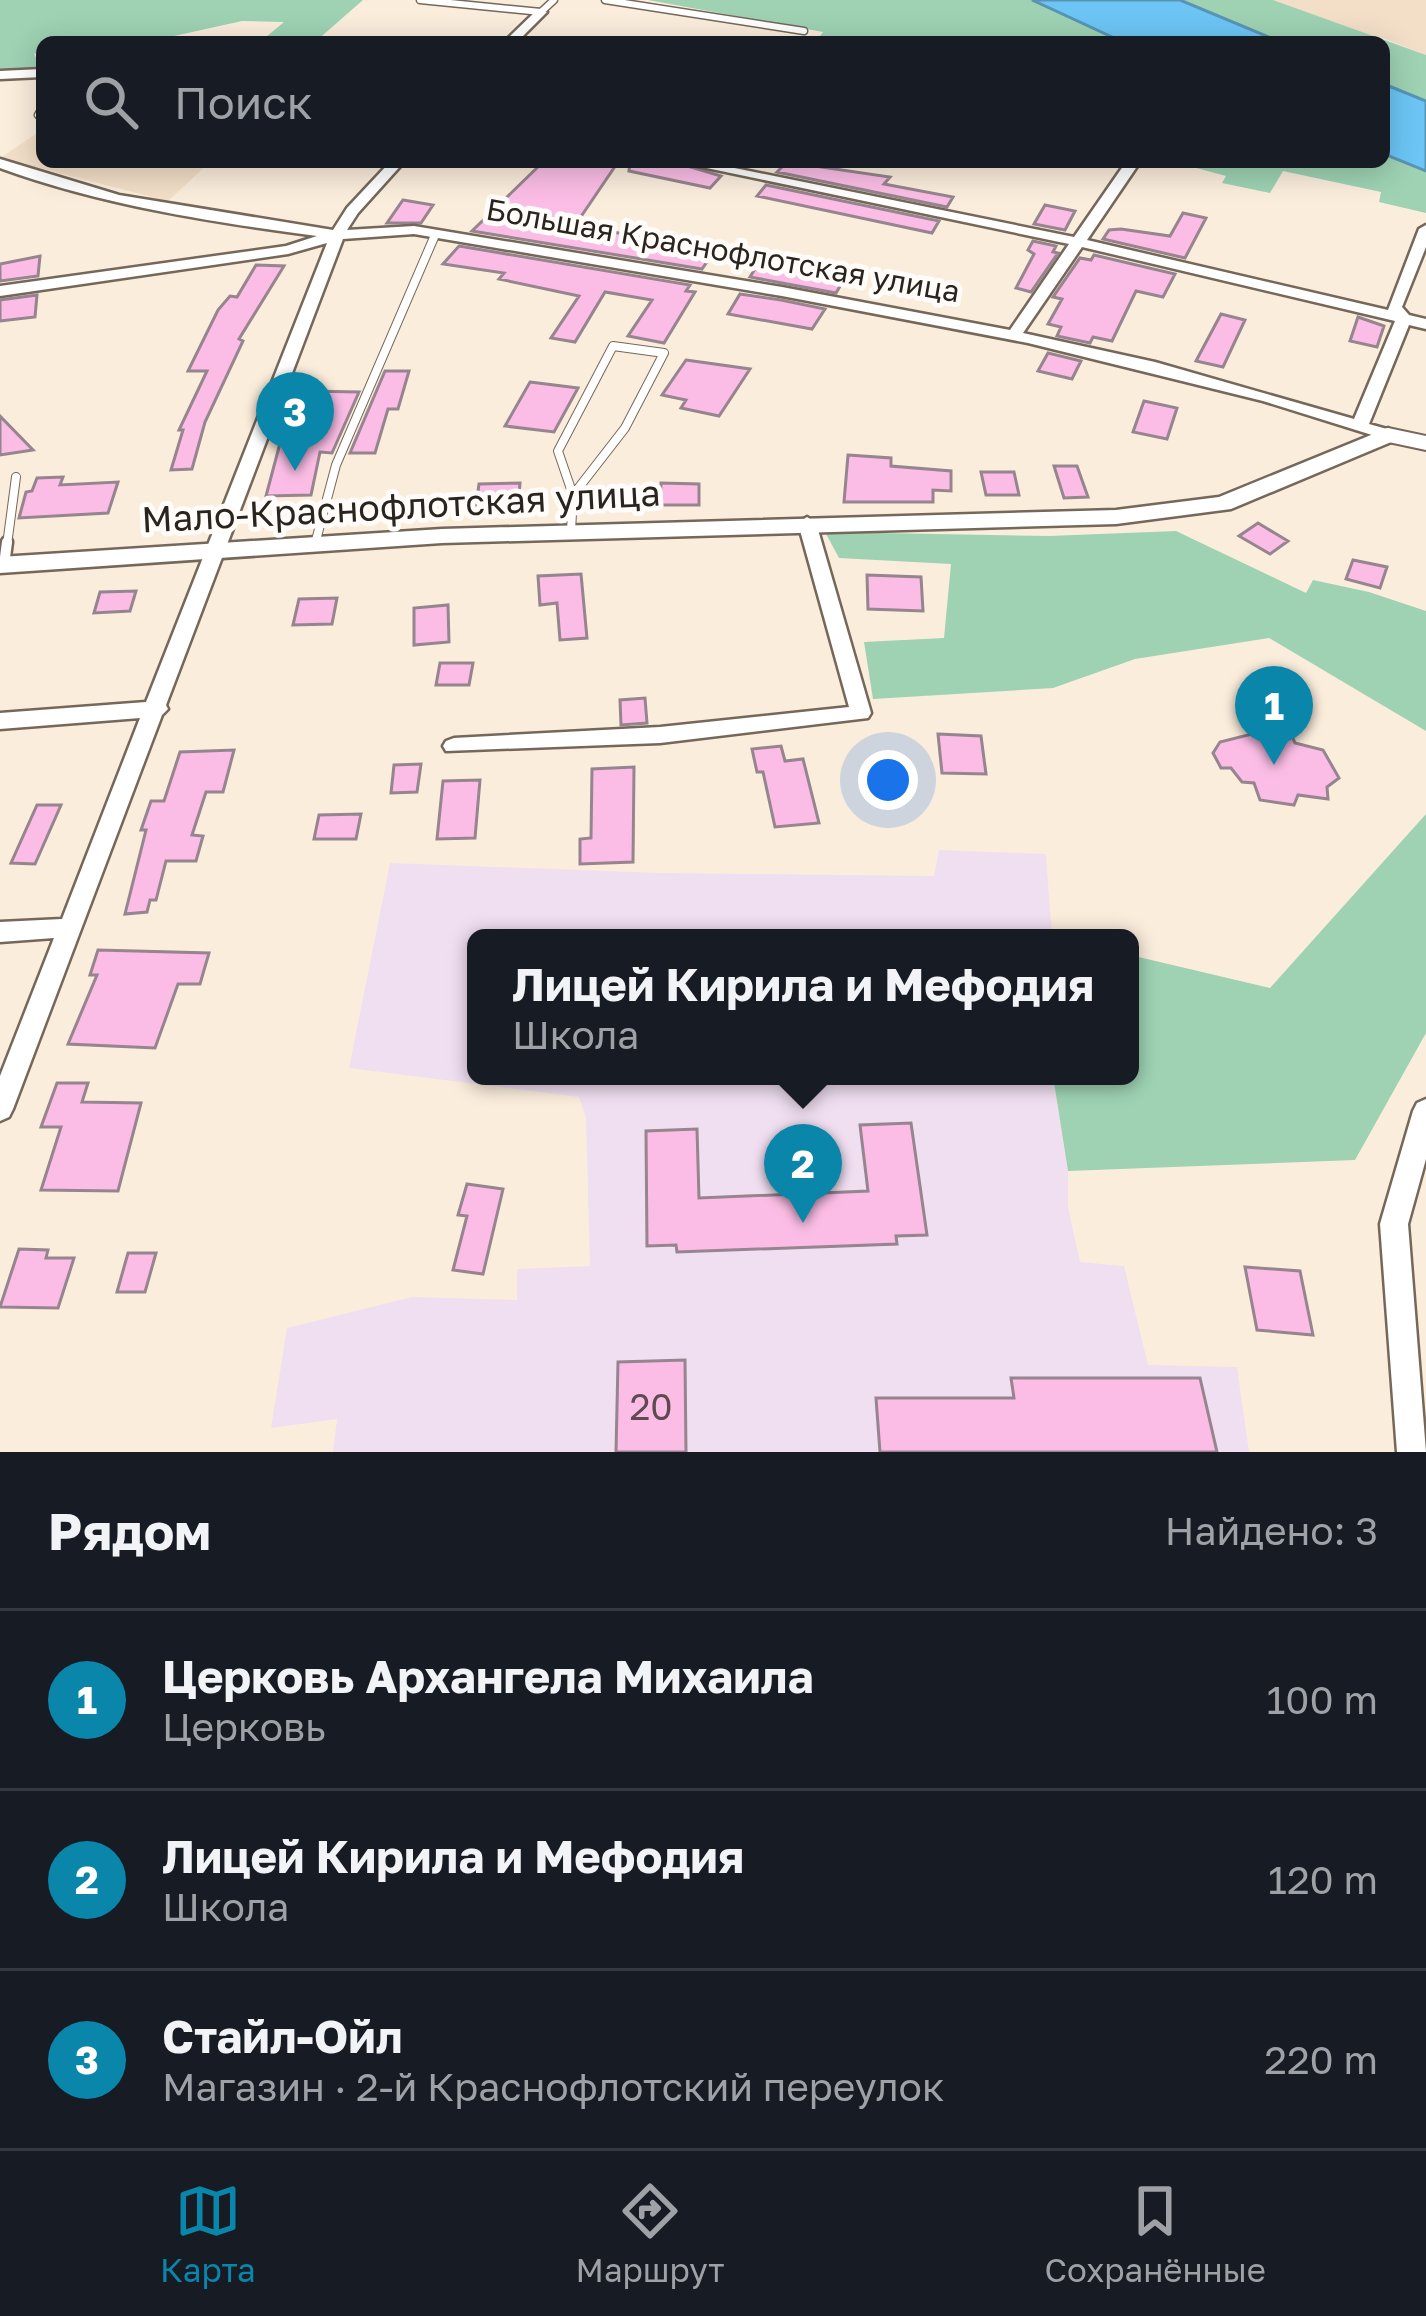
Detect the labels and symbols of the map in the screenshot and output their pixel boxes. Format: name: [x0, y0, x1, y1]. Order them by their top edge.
street label: Большая Краснофлотская улица: [484, 191, 963, 309]
pin: 3: [256, 372, 334, 471]
street label: Мало-Краснофлотская улица: [140, 470, 662, 541]
pin: 1: [1235, 666, 1313, 765]
your location: [858, 750, 918, 810]
pin: 2: [764, 1124, 842, 1223]
house number: 20: [629, 1385, 673, 1428]

